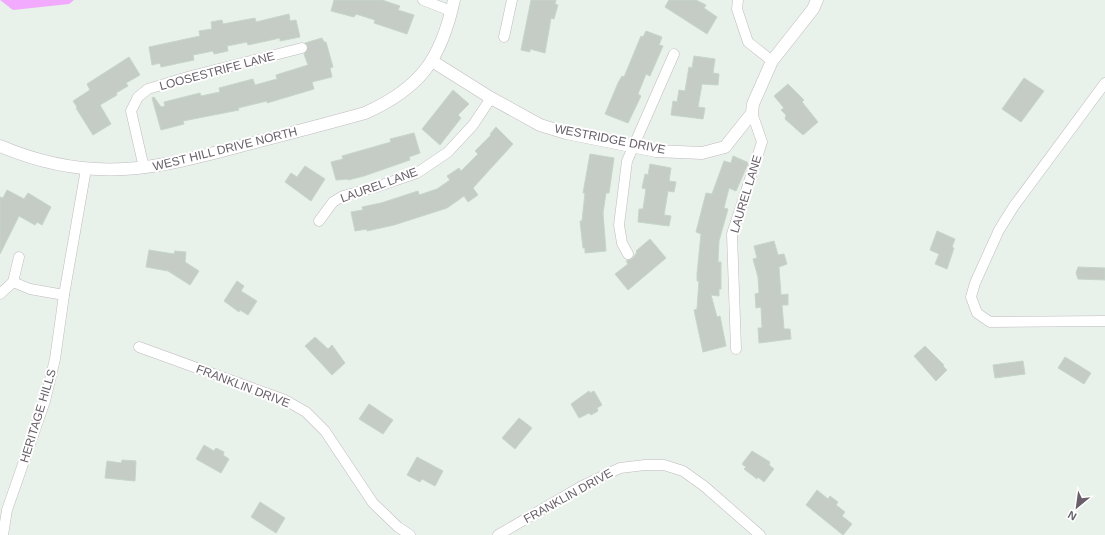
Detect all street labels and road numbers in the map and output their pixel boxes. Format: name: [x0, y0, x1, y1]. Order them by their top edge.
street label: LOOSESTRIFE LANE: [158, 49, 276, 93]
street label: WESTRIDGE DRIVE: [553, 121, 667, 157]
street label: WEST HILL DRIVE NORTH: [151, 124, 299, 174]
street label: LAUREL LANE: [727, 153, 765, 235]
street label: LAUREL LANE: [339, 165, 419, 205]
street label: FRANKLIN DRIVE: [194, 362, 292, 410]
street label: HERITAGE HILLS: [17, 368, 59, 464]
street label: FRANKLIN DRIVE: [521, 466, 615, 526]

